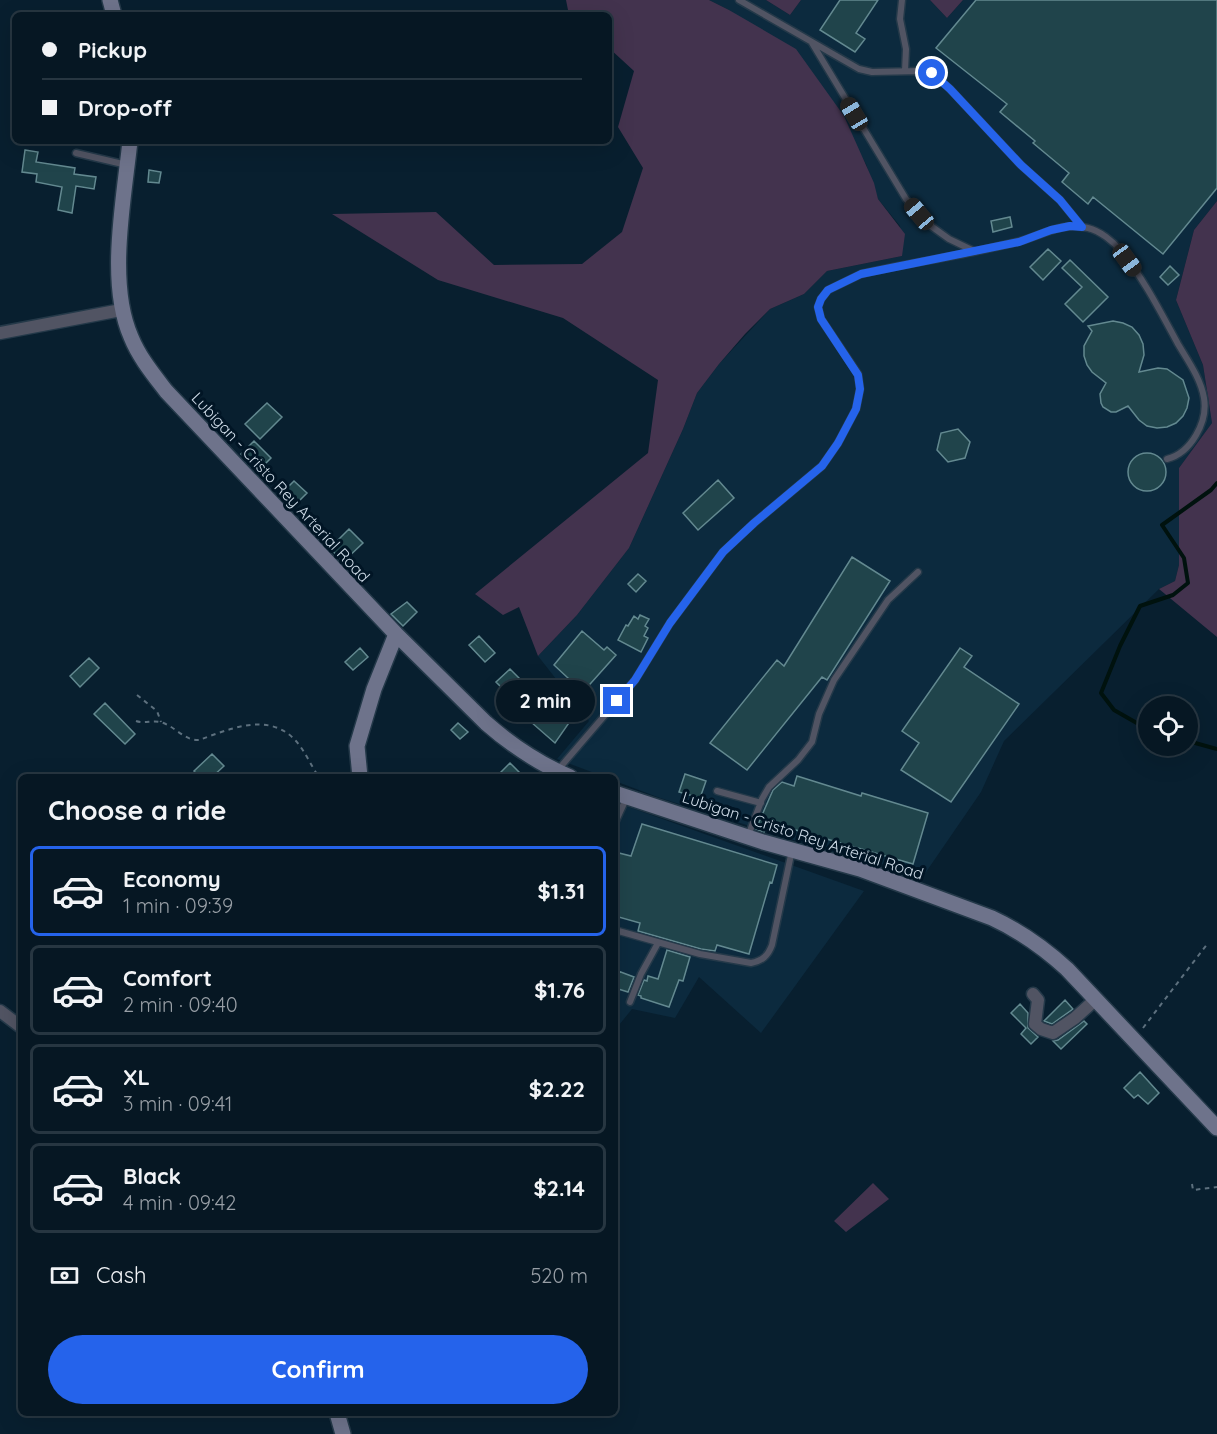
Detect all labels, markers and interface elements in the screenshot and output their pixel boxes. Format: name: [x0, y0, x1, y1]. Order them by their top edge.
text: Pickup: [78, 36, 147, 64]
route start: [918, 59, 945, 86]
text: Drop-off: [78, 94, 172, 122]
car: [837, 94, 871, 134]
car: [901, 194, 937, 234]
car: [1109, 240, 1145, 280]
street label: Lubigan - Cristo Rey Arterial Road: [188, 388, 374, 586]
callout: 2 min: [497, 680, 596, 722]
route end: [603, 687, 630, 714]
text: 2 min: [519, 688, 572, 713]
map controls: [1138, 696, 1198, 756]
button: locate: [1138, 696, 1198, 756]
street label: Lubigan - Cristo Rey Arterial Road: [680, 786, 926, 884]
text: Choose a ride: [48, 793, 226, 827]
icon: car: [51, 864, 105, 918]
text: Economy: [123, 865, 221, 893]
text: $1.31: [537, 877, 585, 905]
text: 1 min · 09:39: [123, 893, 233, 918]
icon: car: [51, 963, 105, 1017]
text: Comfort: [123, 964, 212, 992]
text: $1.76: [534, 976, 585, 1004]
text: 2 min · 09:40: [123, 992, 238, 1017]
icon: car: [51, 1062, 105, 1116]
text: XL: [123, 1063, 150, 1091]
text: $2.22: [529, 1075, 585, 1103]
text: 3 min · 09:41: [123, 1091, 232, 1116]
icon: car: [51, 1161, 105, 1215]
text: Black: [123, 1162, 181, 1190]
text: $2.14: [533, 1174, 585, 1202]
text: 4 min · 09:42: [123, 1190, 236, 1215]
icon: cash: [48, 1259, 81, 1292]
text: Cash: [96, 1261, 147, 1289]
text: 520 m: [530, 1263, 588, 1288]
button: Confirm: [48, 1335, 588, 1404]

